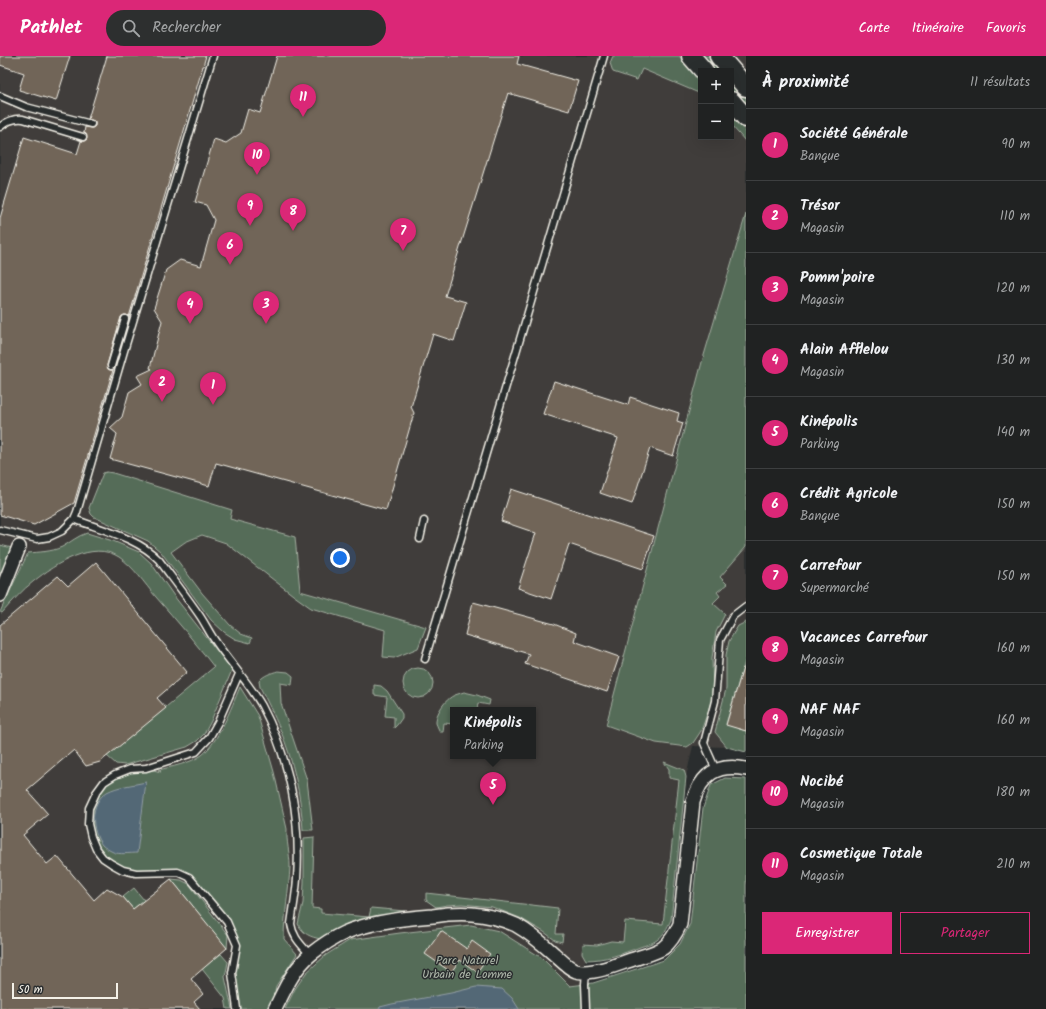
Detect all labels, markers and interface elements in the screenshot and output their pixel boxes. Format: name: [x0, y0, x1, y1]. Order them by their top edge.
search box: [106, 10, 386, 46]
text: Pathlet: [20, 13, 82, 43]
text: Rechercher: [152, 16, 221, 40]
icon: search: [120, 17, 142, 39]
text: Carte: [858, 17, 890, 39]
text: Itinéraire: [912, 17, 964, 39]
text: Favoris: [986, 17, 1026, 39]
map controls: [698, 68, 734, 140]
button: +: [698, 68, 734, 104]
text: À proximité: [762, 69, 849, 96]
text: 11 résultats: [970, 72, 1030, 93]
pin: 11: [290, 84, 316, 117]
button: −: [698, 104, 734, 140]
text: Société Générale: [800, 122, 908, 146]
text: 1: [773, 134, 777, 155]
text: 90 m: [1002, 134, 1030, 155]
pin: 10: [244, 142, 270, 175]
text: Banque: [800, 146, 840, 167]
pin: 9: [237, 193, 263, 226]
text: Trésor: [800, 194, 840, 218]
pin: 8: [280, 198, 306, 231]
text: 2: [771, 206, 779, 227]
text: 110 m: [1000, 206, 1030, 227]
pin: 7: [390, 218, 416, 251]
text: Magasin: [800, 218, 844, 239]
pin: 6: [217, 232, 243, 265]
text: Pomm'poire: [800, 266, 875, 290]
text: 3: [771, 278, 779, 299]
text: 120 m: [996, 278, 1030, 299]
text: Magasin: [800, 290, 844, 311]
pin: 4: [177, 291, 203, 324]
pin: 3: [253, 291, 279, 324]
text: Alain Afflelou: [800, 338, 888, 362]
text: 4: [771, 350, 779, 371]
text: 130 m: [996, 350, 1030, 371]
text: Magasin: [800, 362, 844, 383]
pin: 2: [149, 369, 175, 402]
pin: 1: [200, 372, 226, 405]
text: Kinépolis: [800, 410, 858, 434]
text: 5: [772, 422, 778, 443]
text: 140 m: [997, 422, 1030, 443]
text: Parking: [800, 434, 840, 455]
text: Crédit Agricole: [800, 482, 898, 506]
text: 6: [771, 494, 779, 515]
text: 150 m: [997, 494, 1030, 515]
text: Banque: [800, 506, 840, 527]
your location: [330, 548, 350, 568]
text: Carrefour: [800, 554, 861, 578]
text: 7: [772, 566, 778, 587]
text: 150 m: [997, 566, 1030, 587]
text: Supermarché: [800, 578, 869, 599]
text: Vacances Carrefour: [800, 626, 928, 650]
text: 8: [771, 638, 779, 659]
text: 160 m: [997, 638, 1030, 659]
text: Magasin: [800, 650, 844, 671]
text: NAF NAF: [800, 698, 860, 722]
popup: [450, 707, 536, 759]
text: 9: [772, 710, 778, 731]
text: 160 m: [997, 710, 1030, 731]
text: Kinépolis: [464, 711, 522, 735]
text: Magasin: [800, 722, 844, 743]
text: Parking: [464, 735, 504, 756]
text: Nocibé: [800, 770, 843, 794]
pin: 5: [480, 772, 506, 805]
text: 10: [770, 782, 780, 803]
text: 180 m: [996, 782, 1030, 803]
text: Magasin: [800, 794, 844, 815]
text: Cosmetique Totale: [800, 842, 922, 866]
text: 11: [771, 854, 779, 875]
text: 210 m: [996, 854, 1030, 875]
text: Magasin: [800, 866, 844, 887]
button: Enregistrer: [762, 912, 892, 954]
button: Partager: [900, 912, 1030, 954]
park label: Parc Naturel Urbain de Lomme: [422, 951, 513, 984]
scale bar: [12, 981, 118, 1000]
text: 50 m: [18, 981, 43, 999]

